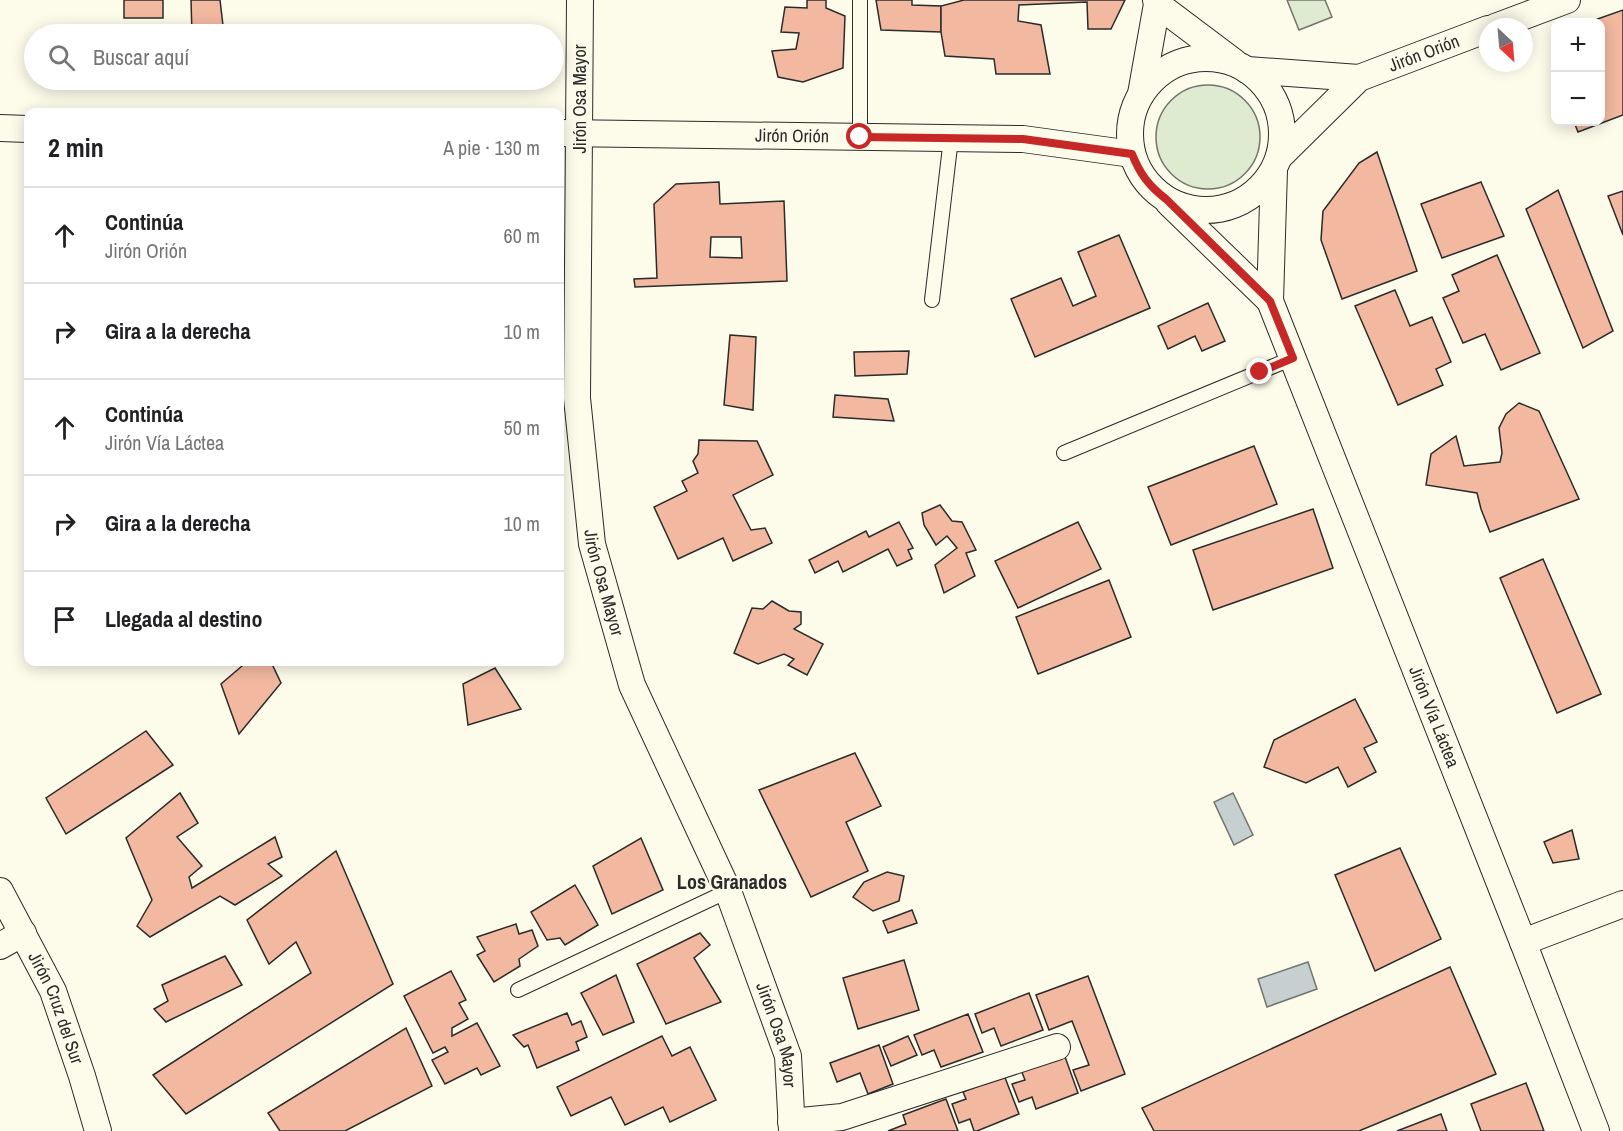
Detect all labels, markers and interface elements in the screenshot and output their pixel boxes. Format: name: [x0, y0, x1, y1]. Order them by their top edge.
north arrow: [1479, 18, 1533, 72]
map controls: [1551, 18, 1605, 126]
button: +: [1551, 18, 1605, 72]
search box: [24, 24, 564, 90]
street label: Jirón Orión: [1385, 28, 1463, 78]
icon: search: [45, 41, 78, 74]
text: Buscar aquí: [93, 42, 189, 72]
street label: Jirón Osa Mayor: [567, 44, 592, 154]
button: −: [1551, 72, 1605, 126]
street label: Jirón Orión: [755, 123, 829, 148]
route start: [846, 123, 872, 149]
text: 2 min: [48, 130, 104, 165]
text: A pie · 130 m: [443, 134, 540, 161]
text: Continúa: [105, 207, 183, 237]
icon: ahead: [48, 219, 81, 252]
text: 60 m: [504, 222, 540, 249]
text: Jirón Orión: [105, 237, 187, 264]
icon: right: [48, 315, 81, 348]
text: Gira a la derecha: [105, 316, 250, 346]
text: 10 m: [504, 318, 540, 345]
route end: [1246, 358, 1272, 384]
text: Continúa: [105, 399, 183, 429]
icon: ahead: [48, 411, 81, 444]
text: 50 m: [504, 414, 540, 441]
text: Jirón Vía Láctea: [105, 429, 224, 456]
icon: right: [48, 507, 81, 540]
text: Gira a la derecha: [105, 508, 250, 538]
text: 10 m: [504, 510, 540, 537]
street label: Jirón Osa Mayor: [579, 528, 630, 639]
icon: arrive: [48, 603, 81, 636]
text: Llegada al destino: [105, 604, 262, 634]
street label: Jirón Vía Láctea: [1403, 662, 1466, 771]
district label: Los Granados: [677, 868, 787, 895]
street label: Jirón Cruz del Sur: [22, 947, 90, 1067]
street label: Jirón Osa Mayor: [750, 978, 803, 1088]

